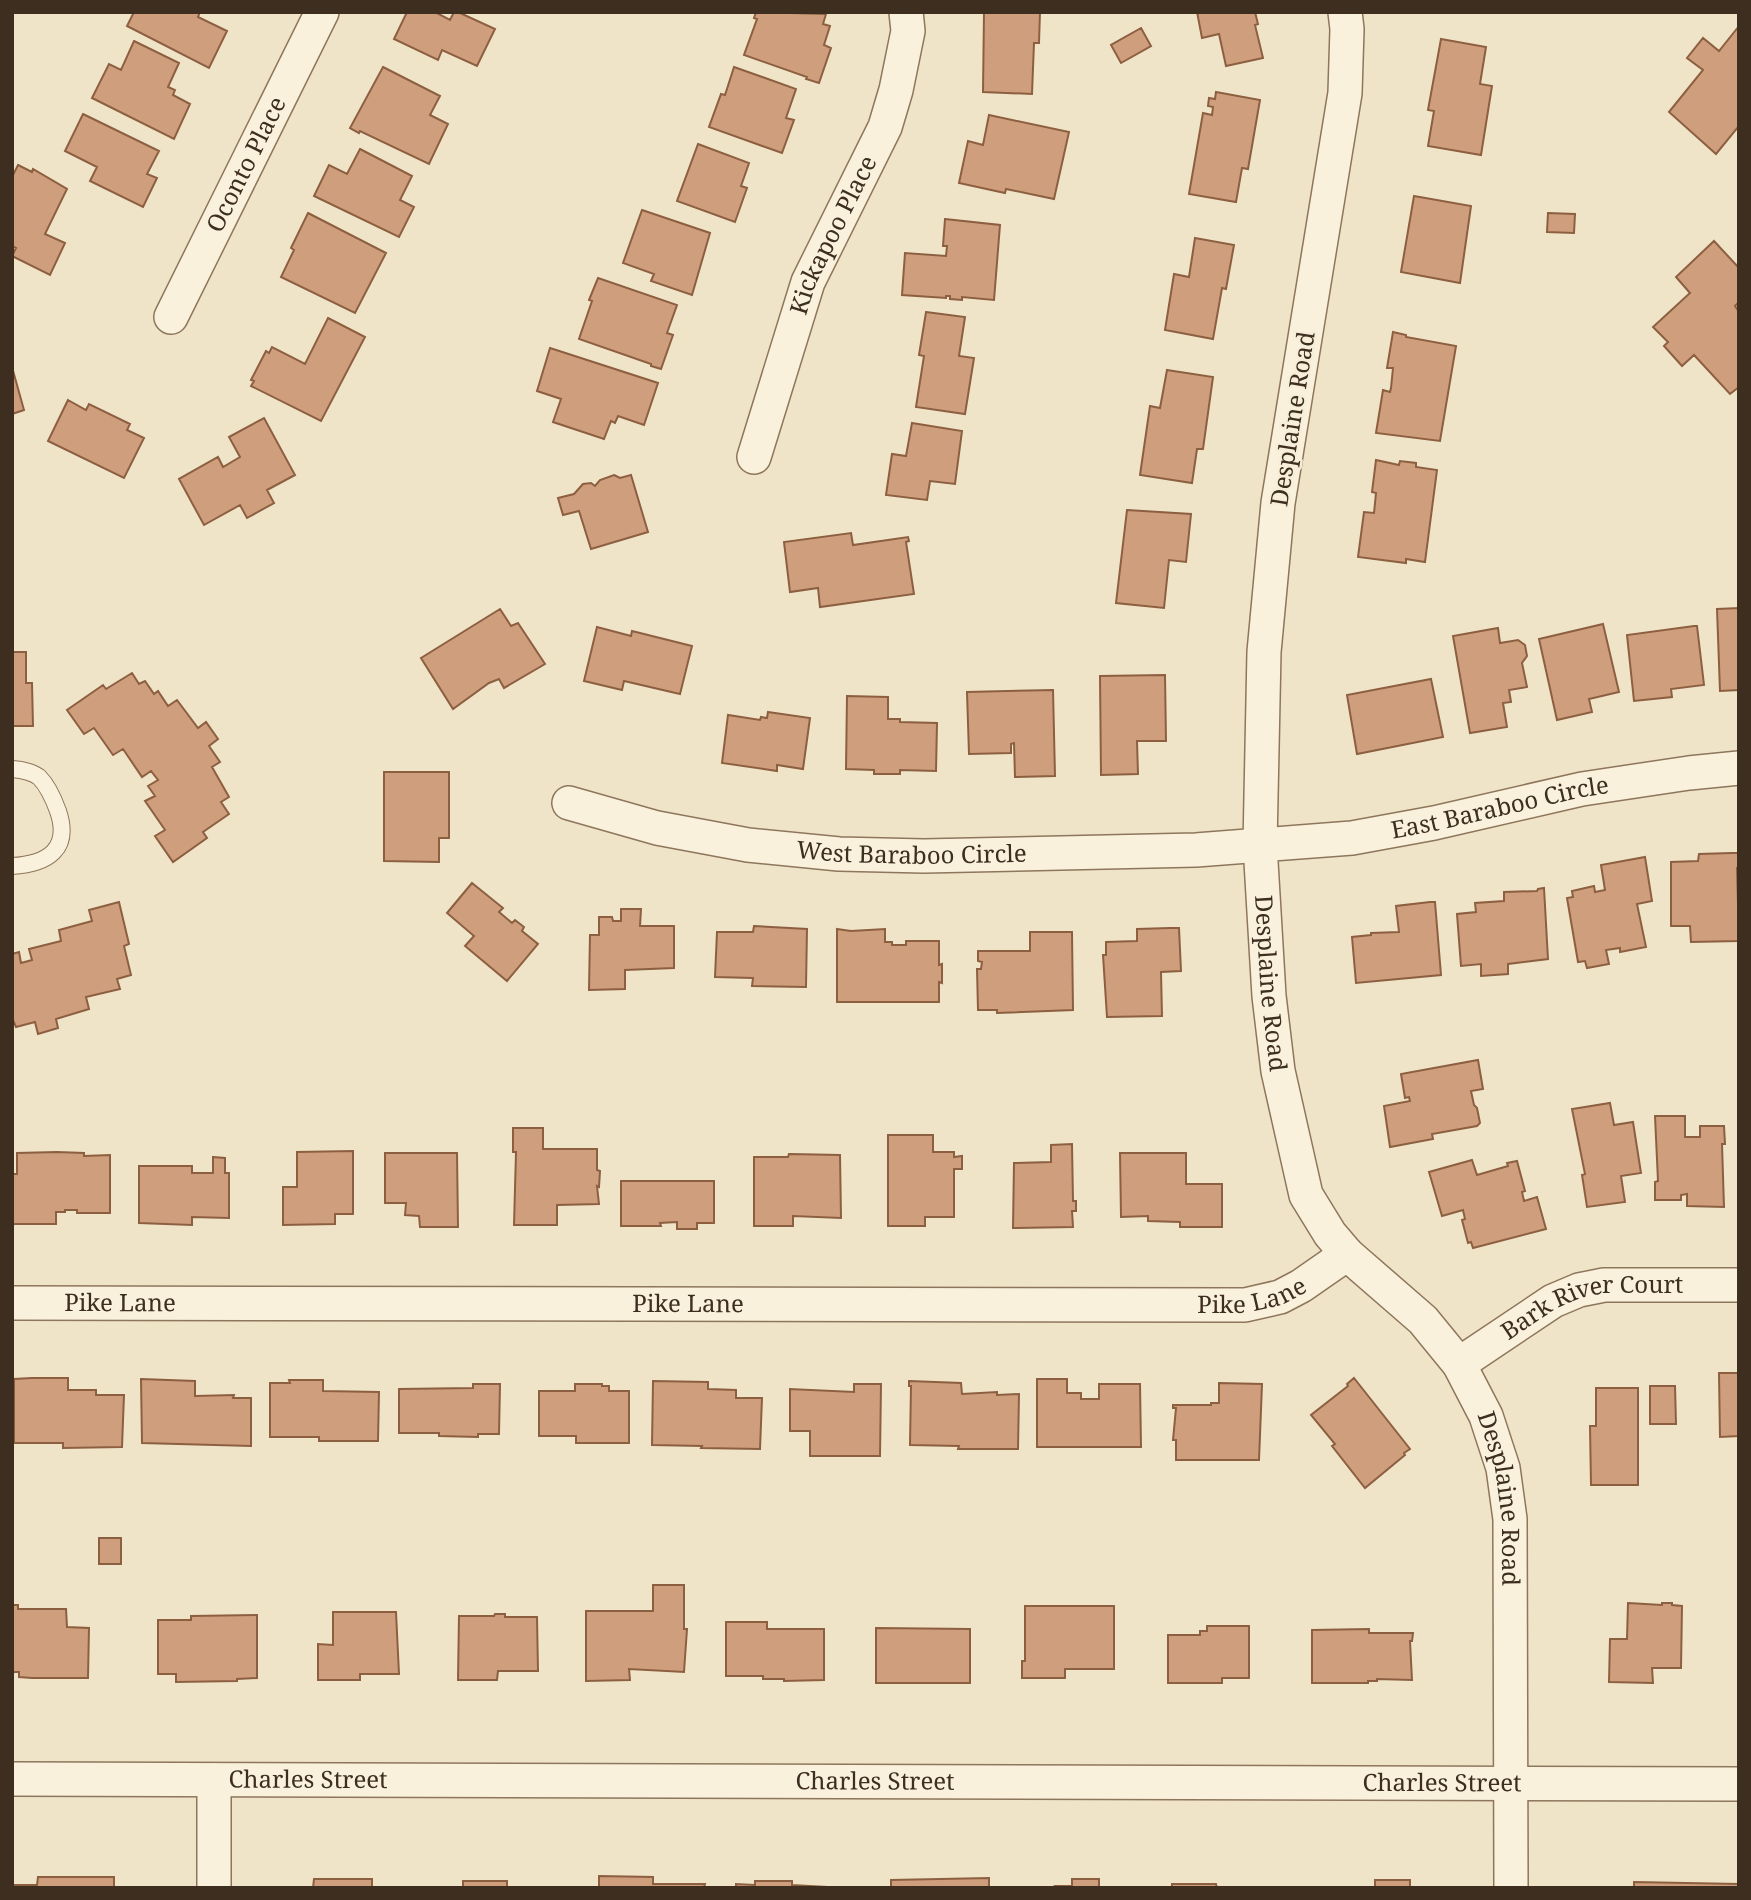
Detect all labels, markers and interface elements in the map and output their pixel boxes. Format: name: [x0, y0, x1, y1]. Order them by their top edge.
street label: Oconto Place: [198, 90, 293, 237]
street label: Kickapoo Place: [781, 149, 883, 318]
street label: Desplaine Road: [1261, 329, 1322, 509]
street label: East Baraboo Circle: [1388, 767, 1611, 846]
street label: West Baraboo Circle: [795, 832, 1027, 871]
street label: Desplaine Road: [1248, 894, 1296, 1073]
street label: Bark River Court: [1494, 1267, 1683, 1346]
street label: Pike Lane: [1197, 1268, 1312, 1320]
street label: Pike Lane: [64, 1285, 176, 1318]
street label: Pike Lane: [632, 1286, 744, 1319]
street label: Desplaine Road: [1471, 1407, 1528, 1586]
street label: Charles Street: [228, 1762, 388, 1795]
street label: Charles Street: [795, 1763, 955, 1797]
street label: Charles Street: [1362, 1765, 1522, 1798]

